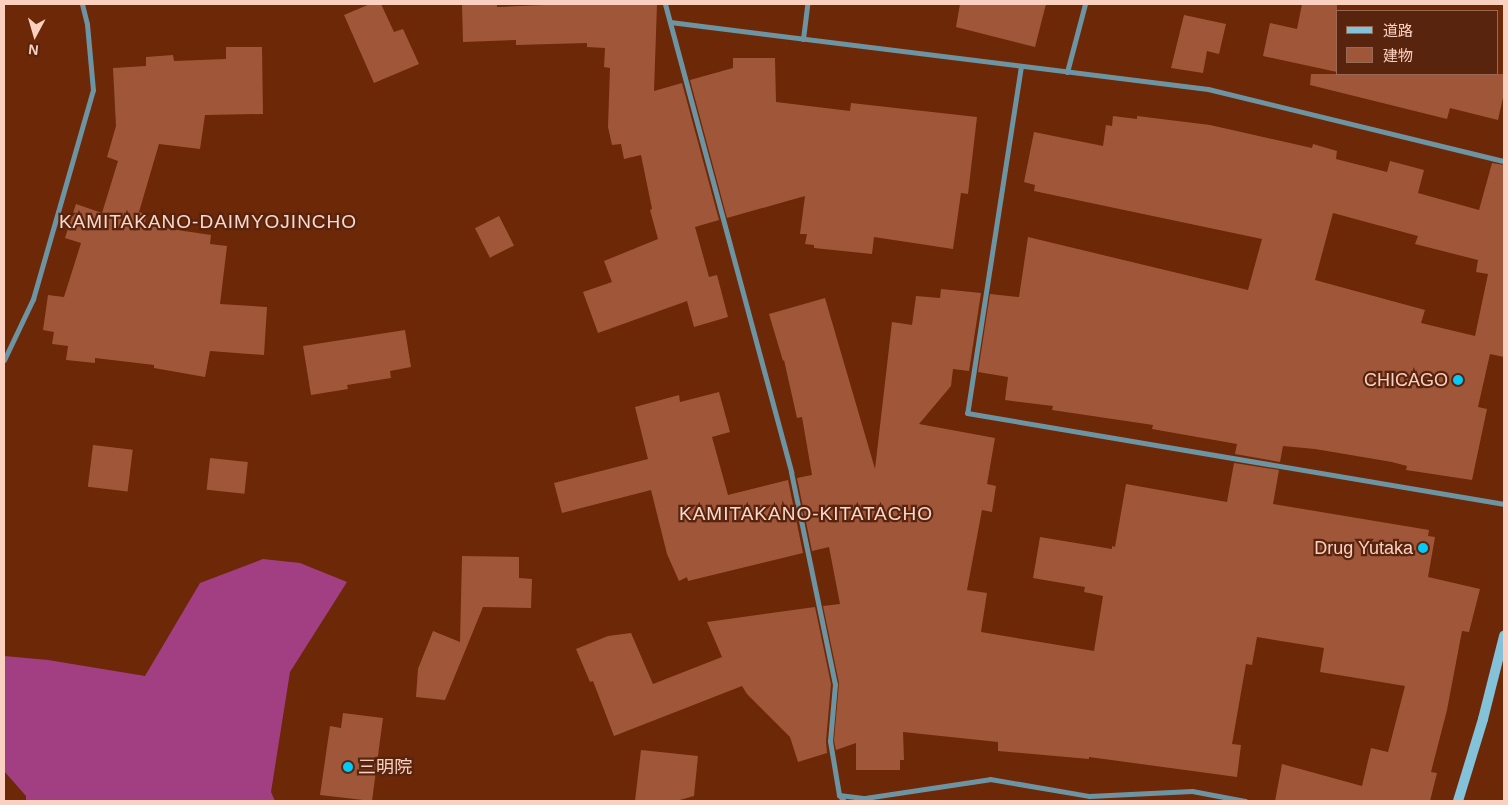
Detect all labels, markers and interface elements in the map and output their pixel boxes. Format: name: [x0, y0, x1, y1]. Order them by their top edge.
north arrow: [10, 10, 60, 60]
legend: [1336, 10, 1498, 75]
text: 道路: [1383, 22, 1413, 39]
text: N: [28, 41, 39, 58]
text: 建物: [1383, 47, 1413, 64]
district label: KAMITAKANO-DAIMYOJINCHO: [56, 211, 360, 233]
place label: CHICAGO: [1364, 369, 1448, 391]
marker: CHICAGO: [1452, 374, 1464, 386]
district label: KAMITAKANO-KITATACHO: [677, 503, 935, 525]
place label: Drug Yutaka: [1314, 537, 1413, 559]
marker: Drug Yutaka: [1417, 542, 1429, 554]
place label: 三明院: [358, 756, 412, 778]
marker: 三明院: [342, 761, 354, 773]

